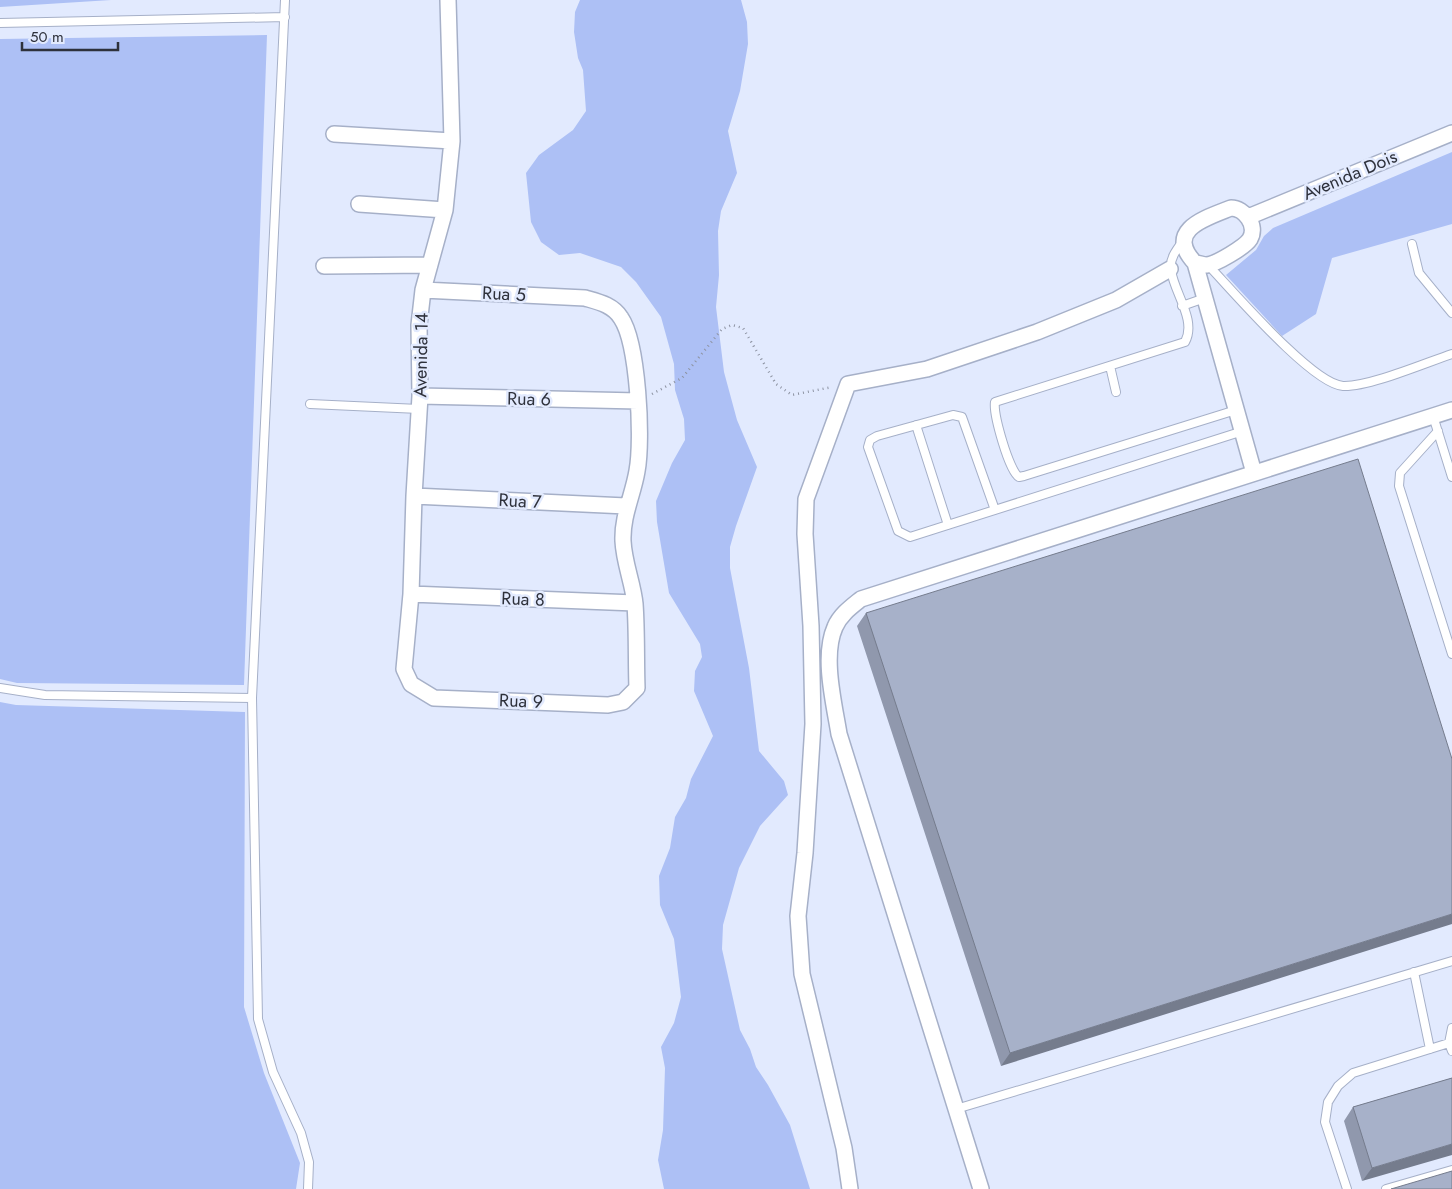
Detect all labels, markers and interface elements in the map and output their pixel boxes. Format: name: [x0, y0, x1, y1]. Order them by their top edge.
scale bar: [22, 20, 119, 52]
text: 50 m: [30, 26, 64, 48]
street label: Avenida Dois: [1299, 143, 1401, 207]
street label: Rua 5: [481, 280, 527, 308]
street label: Avenida 14: [407, 312, 435, 398]
street label: Rua 6: [507, 386, 551, 412]
street label: Rua 7: [498, 487, 543, 515]
street label: Rua 8: [501, 585, 545, 613]
street label: Rua 9: [499, 687, 543, 715]

